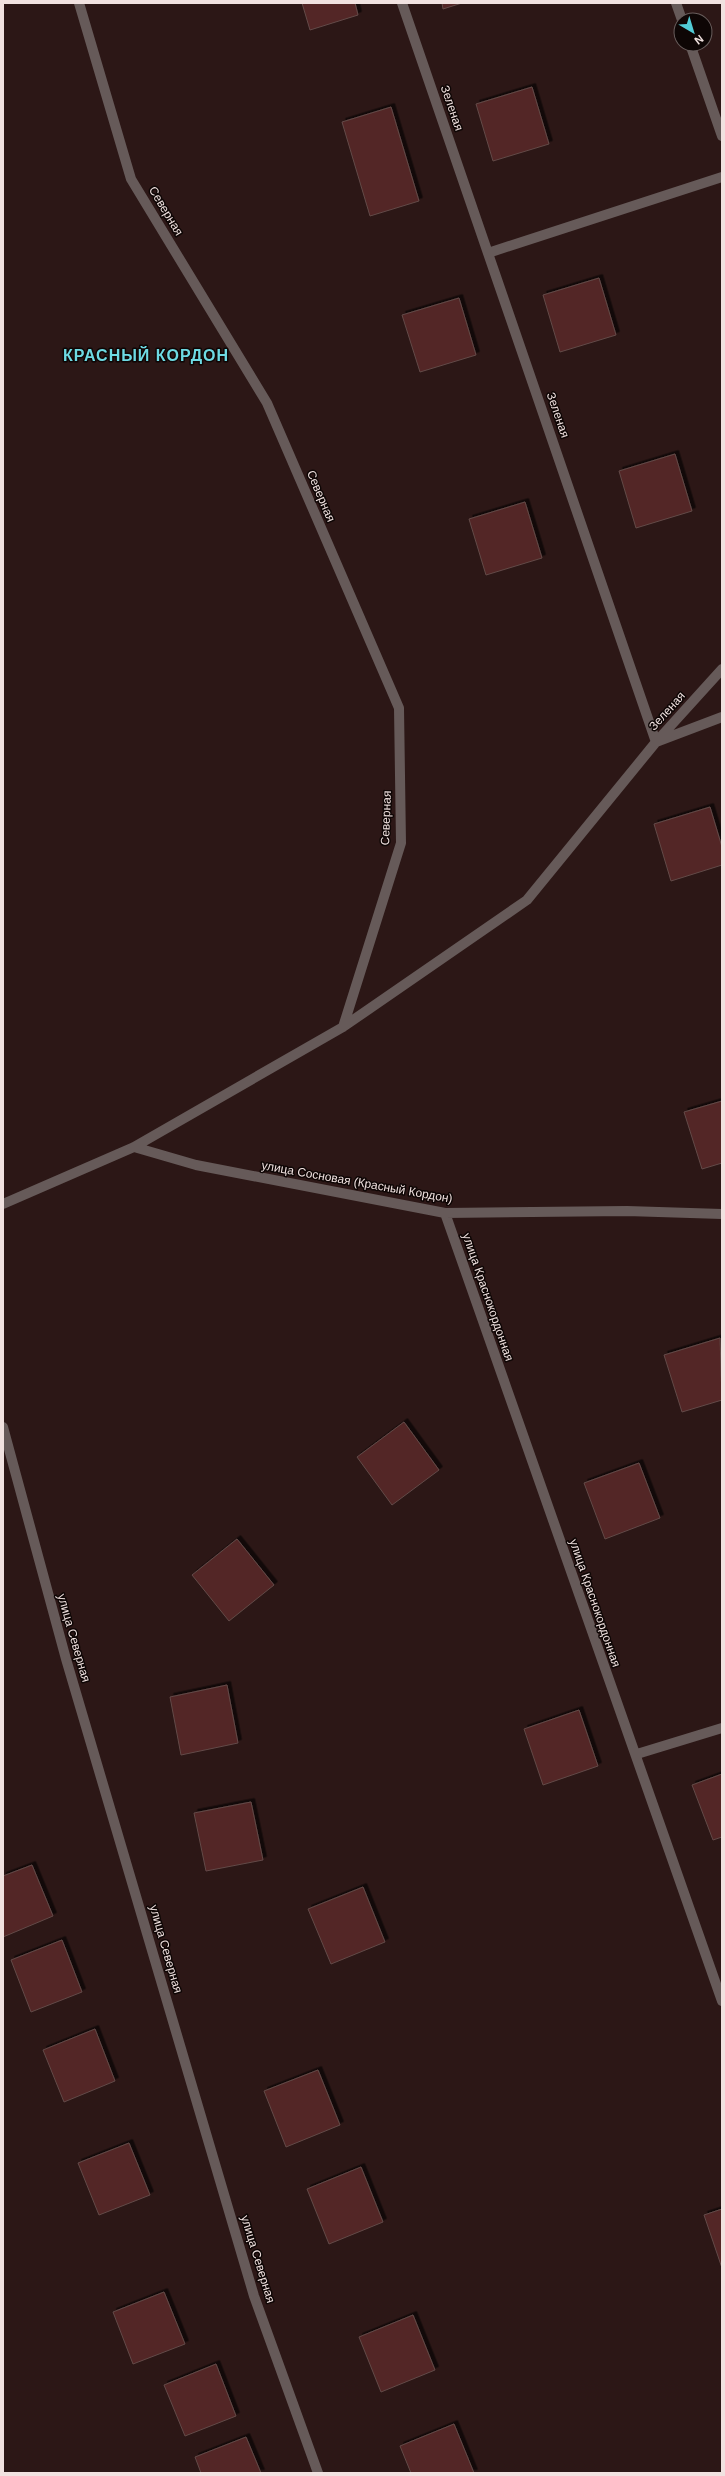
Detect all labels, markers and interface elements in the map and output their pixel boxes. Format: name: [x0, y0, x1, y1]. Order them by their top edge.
north arrow: [673, 12, 713, 52]
text: N: [692, 33, 706, 47]
street label: Зеленая: [438, 84, 466, 132]
street label: Северная: [146, 184, 186, 238]
district label: КРАСНЫЙ КОРДОН: [63, 346, 229, 364]
street label: Зеленая: [544, 391, 572, 439]
street label: Северная: [304, 468, 338, 524]
street label: Зеленая: [646, 689, 688, 733]
street label: Северная: [378, 790, 394, 846]
street label: улица Сосновая (Красный Кордон): [260, 1158, 454, 1206]
street label: улица Краснокордонная: [459, 1231, 517, 1363]
street label: улица Краснокордонная: [566, 1537, 624, 1669]
street label: улица Северная: [55, 1592, 93, 1684]
street label: улица Северная: [147, 1903, 185, 1995]
street label: улица Северная: [238, 2213, 278, 2305]

